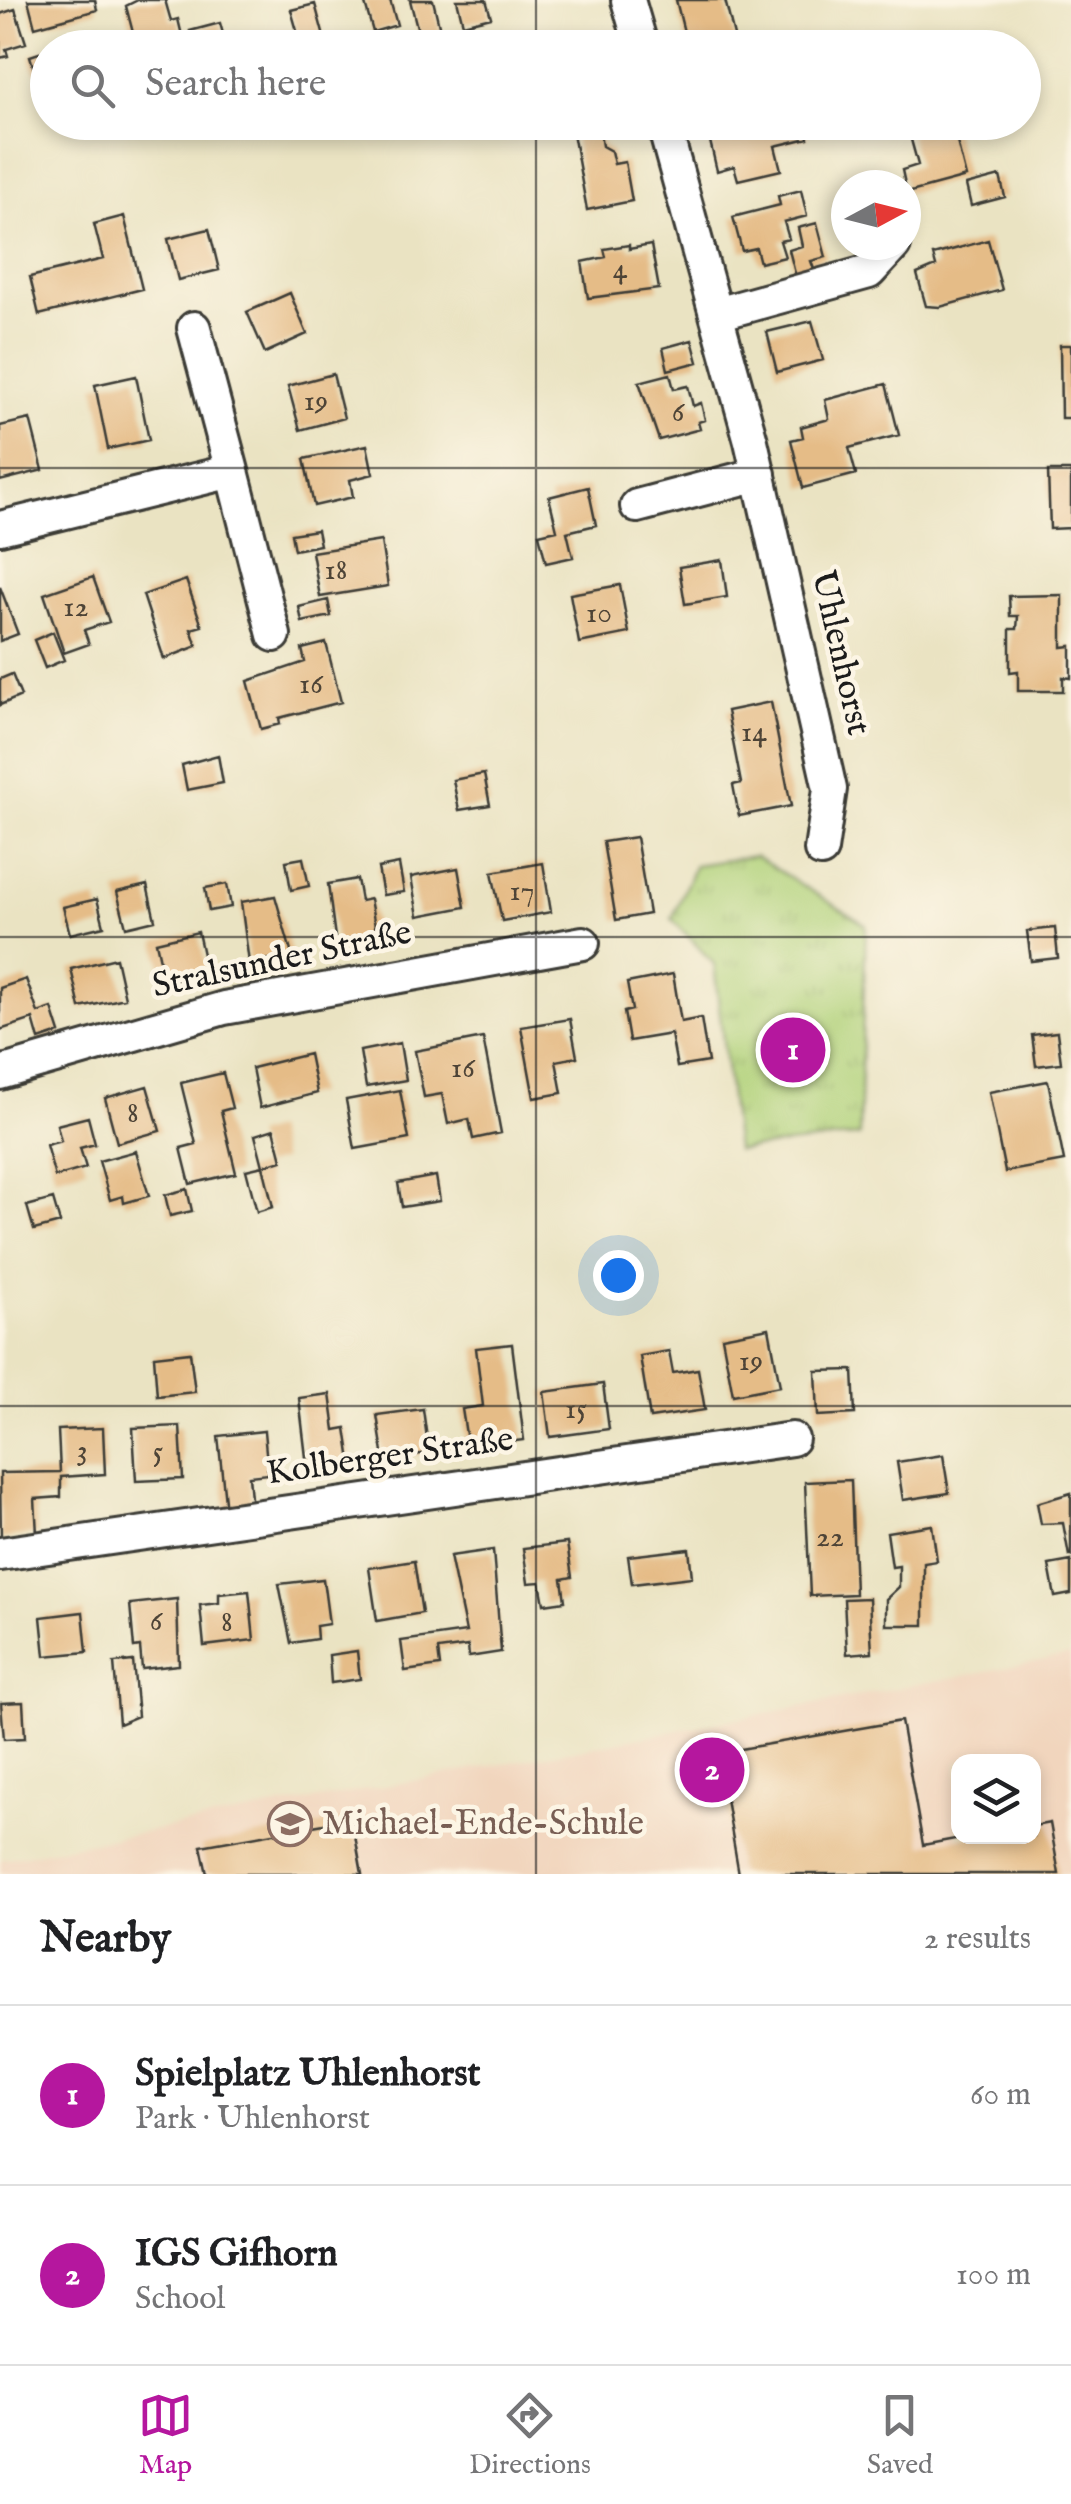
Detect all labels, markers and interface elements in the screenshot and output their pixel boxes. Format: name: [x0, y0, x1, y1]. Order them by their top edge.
search box: [30, 30, 1041, 140]
icon: search: [65, 58, 120, 113]
text: Search here: [145, 61, 326, 109]
north arrow: [831, 170, 921, 260]
house number: 4: [613, 251, 628, 289]
house number: 19: [304, 383, 328, 421]
house number: 6: [672, 394, 686, 432]
house number: 18: [325, 552, 347, 590]
street label: Uhlenhorst: [799, 566, 881, 740]
house number: 12: [63, 589, 89, 627]
house number: 10: [586, 595, 612, 633]
house number: 16: [299, 666, 324, 704]
house number: 14: [741, 714, 767, 752]
house number: 17: [509, 873, 535, 911]
street label: Stralsunder Straße: [148, 911, 416, 1009]
pin: 1: [760, 1012, 826, 1088]
house number: 16: [451, 1050, 476, 1088]
house number: 8: [127, 1095, 139, 1133]
your location: [593, 1250, 644, 1301]
house number: 19: [739, 1343, 763, 1381]
house number: 15: [565, 1391, 587, 1429]
street label: Kolberger Straße: [264, 1417, 516, 1497]
house number: 3: [76, 1432, 88, 1470]
house number: 5: [153, 1434, 164, 1472]
house number: 22: [816, 1519, 844, 1557]
house number: 6: [150, 1603, 164, 1641]
house number: 8: [221, 1604, 233, 1642]
pin: 2: [680, 1732, 744, 1808]
map controls: [951, 1754, 1041, 1844]
button: layers: [951, 1754, 1041, 1844]
school or university icon: Michael-Ende-Schule: [267, 1801, 313, 1847]
place label: Michael-Ende-Schule: [322, 1802, 644, 1847]
text: Nearby: [40, 1913, 171, 1966]
text: 2 results: [924, 1919, 1031, 1960]
text: Spielplatz Uhlenhorst: [135, 2051, 481, 2099]
text: 1: [67, 2075, 78, 2116]
text: 60 m: [970, 2075, 1031, 2116]
text: Park · Uhlenhorst: [135, 2099, 370, 2140]
text: IGS Gifhorn: [135, 2231, 338, 2279]
text: 2: [65, 2255, 80, 2296]
text: 100 m: [956, 2255, 1031, 2296]
text: School: [135, 2279, 225, 2320]
tab: Map: [138, 2388, 193, 2483]
tab: Directions: [469, 2388, 591, 2483]
tab: Saved: [867, 2388, 933, 2483]

